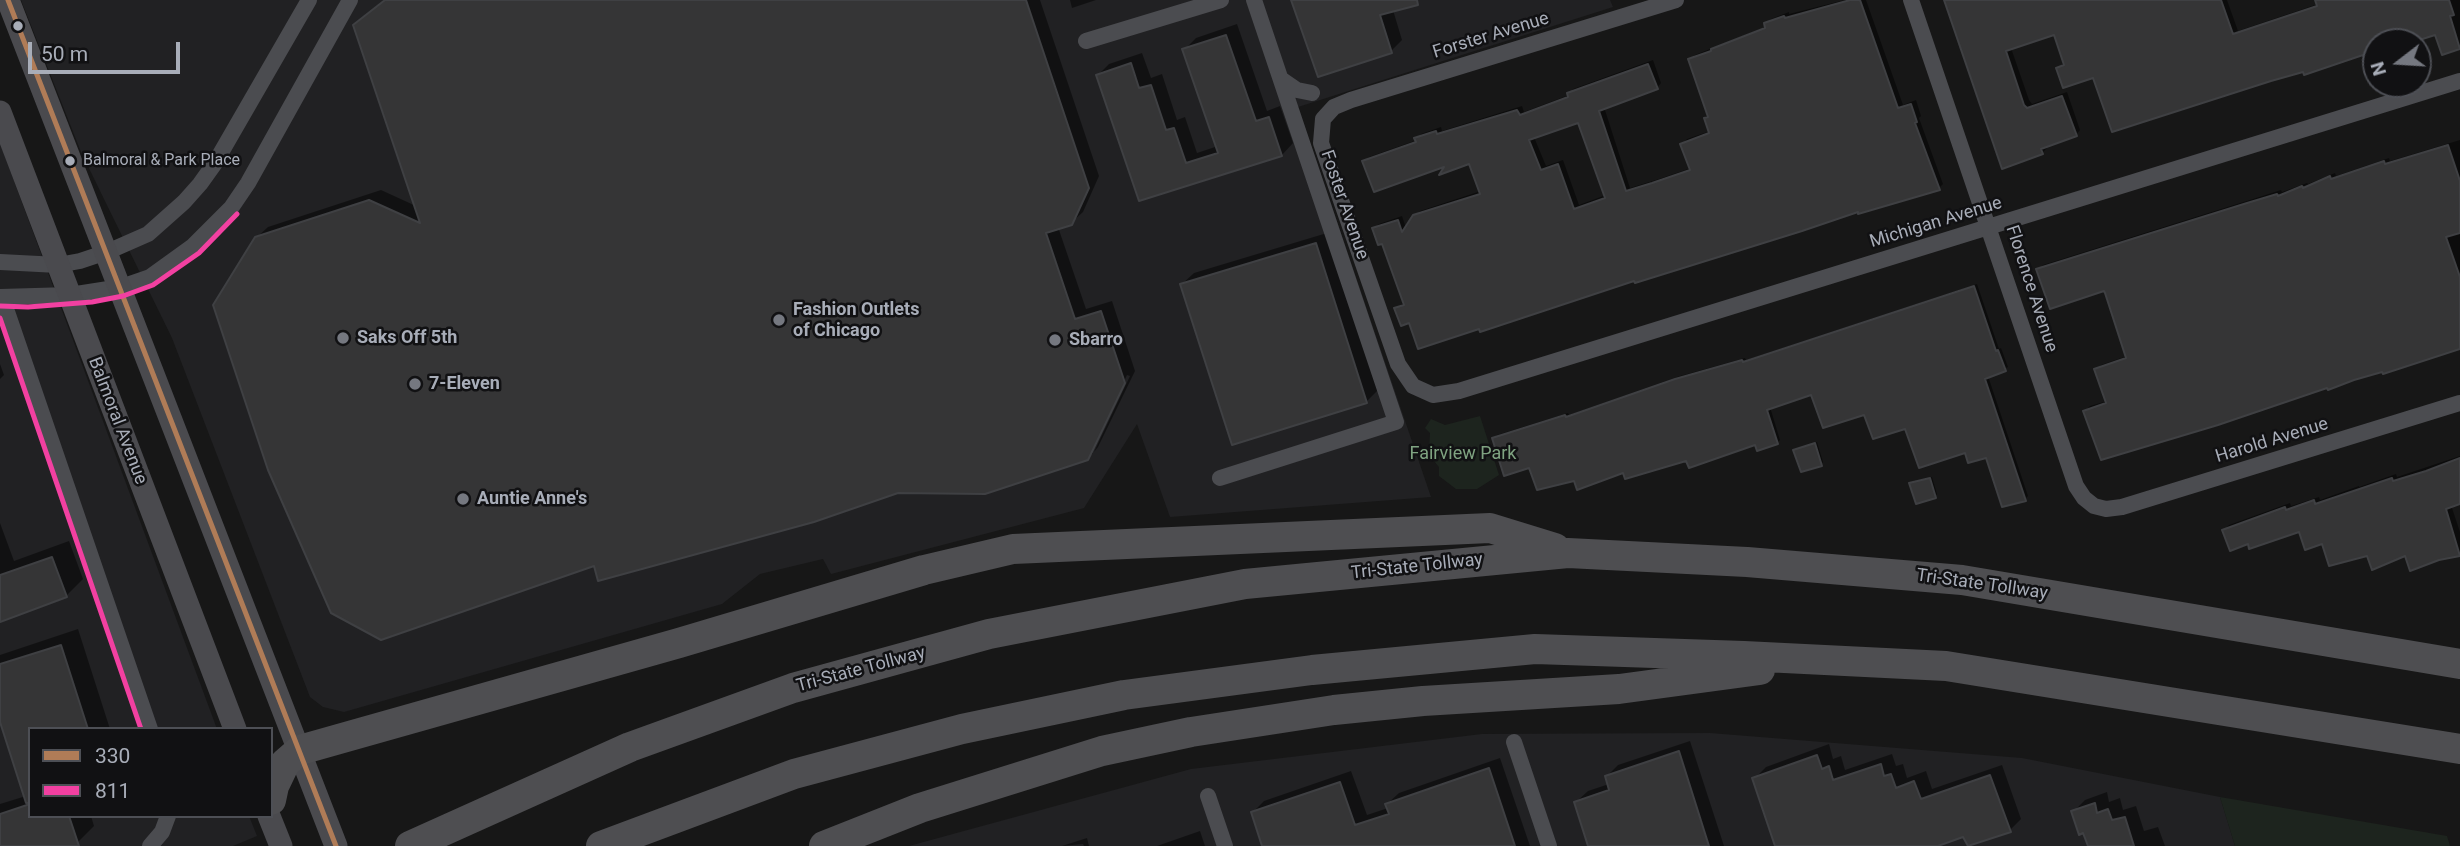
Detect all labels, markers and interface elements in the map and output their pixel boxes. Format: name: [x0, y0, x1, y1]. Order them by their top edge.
street label: Forster Avenue: [1430, 8, 1552, 64]
unlabelled marker: [11, 19, 25, 33]
scale bar: [32, 28, 184, 72]
north arrow: [2362, 28, 2432, 98]
text: 50 m: [41, 42, 88, 66]
text: N: [2365, 59, 2391, 78]
street label: Foster Avenue: [1315, 148, 1373, 262]
place label: Balmoral & Park Place: [83, 151, 240, 171]
marker: Balmoral & Park Place: [63, 154, 77, 168]
street label: Michigan Avenue: [1867, 193, 2005, 253]
street label: Florence Avenue: [2000, 223, 2062, 355]
place label: Fashion Outlets of Chicago: [793, 299, 919, 342]
marker: Fashion Outlets of Chicago: [771, 312, 787, 328]
place label: Saks Off 5th: [357, 327, 457, 349]
place label: Sbarro: [1069, 329, 1123, 351]
marker: Saks Off 5th: [335, 330, 351, 346]
marker: Sbarro: [1047, 332, 1063, 348]
street label: Balmoral Avenue: [83, 354, 151, 488]
place label: 7-Eleven: [429, 373, 500, 395]
marker: 7-Eleven: [407, 376, 423, 392]
street label: Harold Avenue: [2213, 414, 2331, 468]
park label: Fairview Park: [1410, 443, 1516, 465]
place label: Auntie Anne's: [477, 488, 587, 510]
marker: Auntie Anne's: [455, 491, 471, 507]
street label: Tri-State Tollway: [1350, 549, 1484, 585]
street label: Tri-State Tollway: [1915, 565, 2049, 605]
street label: Tri-State Tollway: [794, 642, 928, 698]
legend: [28, 727, 273, 818]
text: 330: [95, 744, 130, 768]
text: 811: [95, 779, 130, 803]

